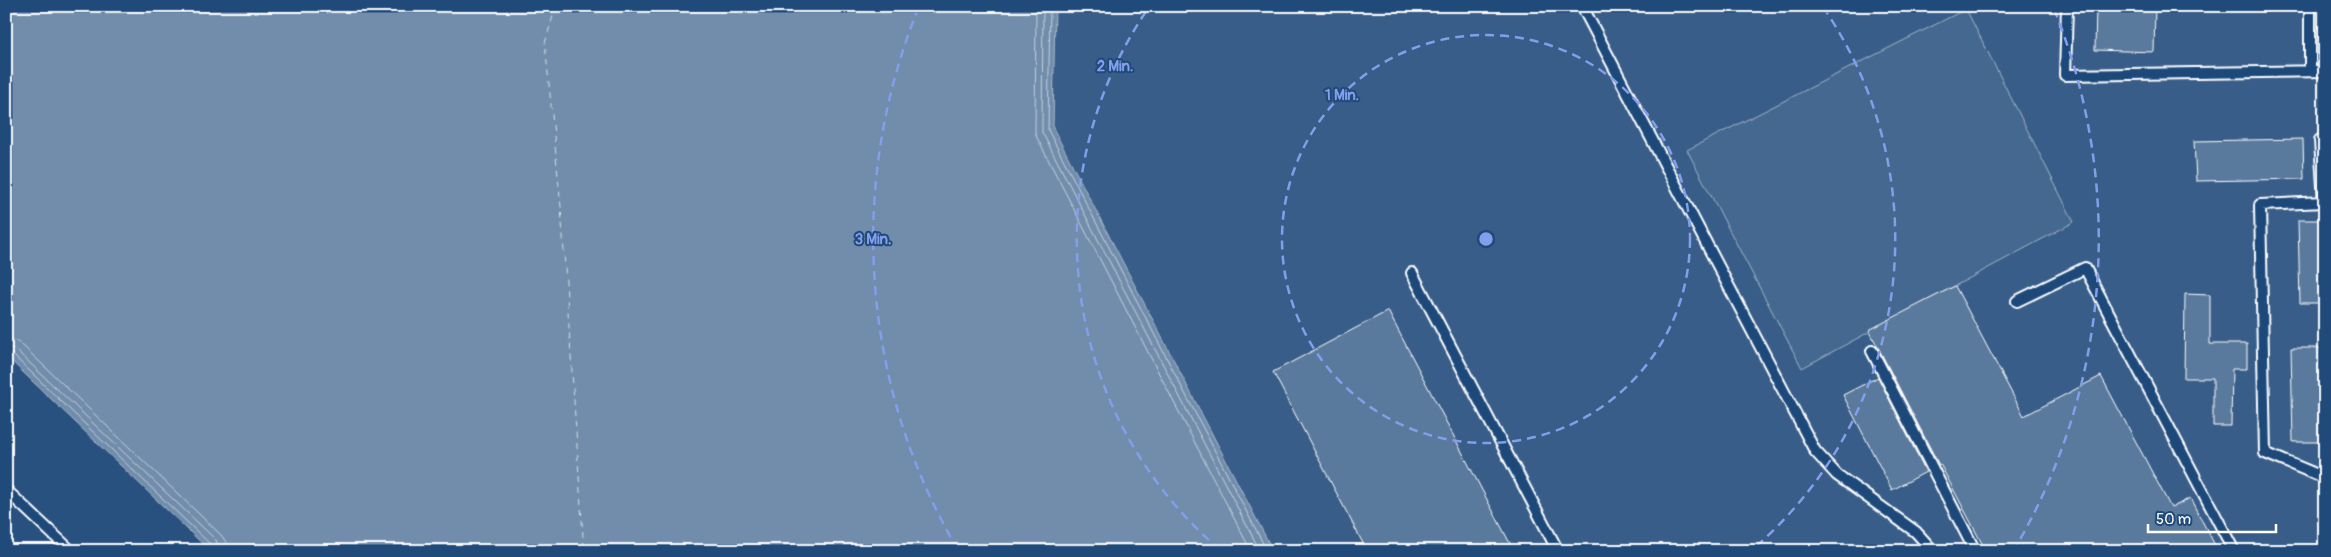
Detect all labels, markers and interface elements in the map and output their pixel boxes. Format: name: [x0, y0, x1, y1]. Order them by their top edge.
text: 2 Min.: [1097, 57, 1133, 76]
text: 1 Min.: [1325, 86, 1359, 105]
text: 3 Min.: [855, 230, 891, 249]
centre of rings: [1477, 230, 1495, 248]
scale bar: [2148, 502, 2276, 534]
text: 50 m: [2156, 510, 2191, 529]

